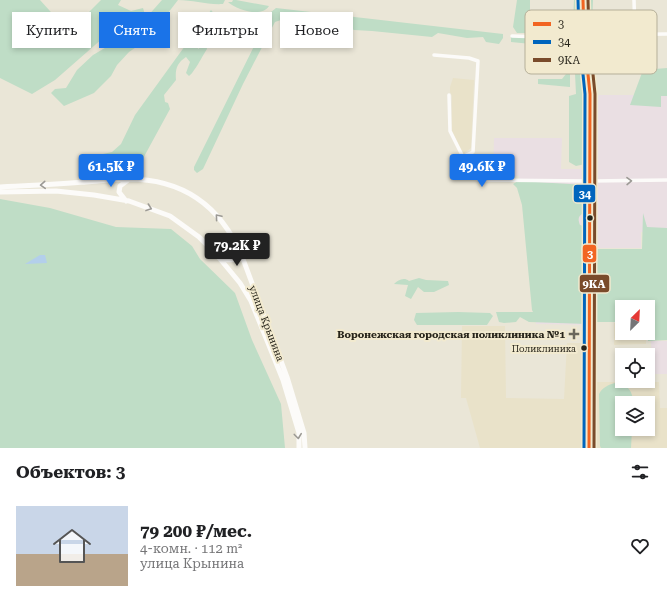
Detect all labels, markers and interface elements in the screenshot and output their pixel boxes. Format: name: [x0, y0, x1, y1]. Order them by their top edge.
legend: [525, 10, 657, 74]
chip: Купить: [12, 12, 91, 48]
chip: Снять: [99, 12, 170, 48]
chip: Фильтры: [178, 12, 272, 48]
chip: Новое: [280, 12, 353, 48]
text: 3: [558, 18, 564, 31]
text: 34: [558, 36, 571, 49]
text: 9КА: [558, 54, 580, 67]
pin: 61.5K ₽: [74, 154, 148, 188]
pin: 49.6K ₽: [445, 154, 519, 188]
text: 61.5K ₽: [88, 159, 134, 174]
text: 49.6K ₽: [459, 159, 505, 174]
one-way arrow: [626, 176, 632, 185]
one-way arrow: [40, 180, 46, 189]
line badge: 34: [573, 184, 596, 203]
text: 34: [579, 188, 592, 201]
one-way arrow: [145, 204, 152, 212]
unlabelled marker: [585, 213, 595, 223]
one-way arrow: [216, 214, 223, 222]
pin: 79.2K ₽: [200, 233, 274, 267]
text: 79.2K ₽: [214, 238, 260, 253]
line badge: 3: [582, 244, 597, 263]
text: 3: [587, 248, 593, 261]
line badge: 9КА: [579, 274, 610, 293]
text: 9КА: [583, 278, 605, 291]
street label: улица Крынина: [247, 284, 286, 363]
north arrow: [615, 300, 655, 340]
map controls: [615, 300, 655, 436]
marker: Воронежская городская поликлиника №1: [568, 328, 580, 340]
place label: Воронежская городская поликлиника №1: [337, 329, 565, 340]
marker: Поликлиника: [579, 343, 589, 353]
place label: Поликлиника: [512, 344, 576, 354]
button: locate: [615, 348, 655, 388]
button: layers: [615, 396, 655, 436]
one-way arrow: [293, 433, 302, 439]
icon: filters: [629, 461, 651, 483]
text: Объектов: 3: [16, 462, 125, 482]
text: 79 200 ₽/мес.: [140, 521, 252, 541]
icon: home: [48, 522, 96, 570]
icon: heart: [629, 535, 651, 557]
text: 4-комн. · 112 m²: [140, 541, 242, 556]
text: улица Крынина: [140, 556, 244, 571]

